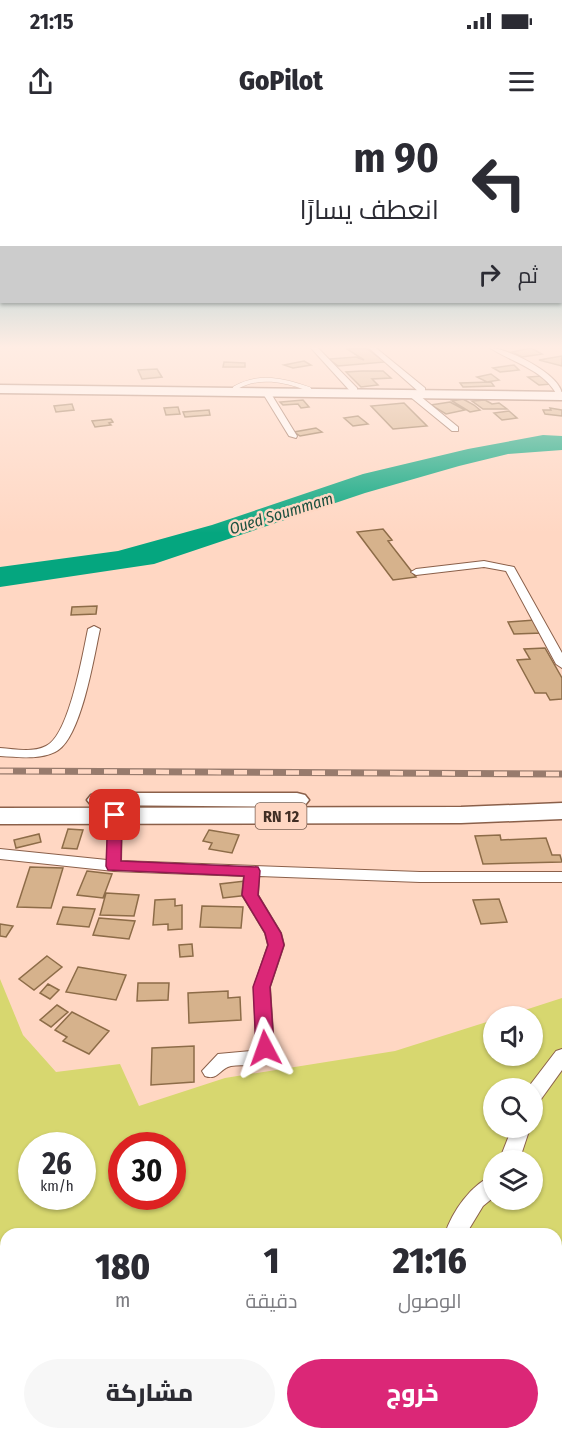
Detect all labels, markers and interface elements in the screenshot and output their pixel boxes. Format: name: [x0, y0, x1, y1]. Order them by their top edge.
text: 21:15: [30, 8, 74, 35]
icon: share: [24, 65, 57, 98]
text: GoPilot: [239, 65, 323, 97]
icon: menu: [505, 65, 538, 98]
text: 90 m: [354, 133, 439, 183]
icon: left: [460, 144, 538, 222]
text: انعطف يسارًا: [300, 194, 439, 226]
icon: right: [473, 258, 506, 291]
text: ثم: [518, 262, 538, 289]
water label: Oued Soummam: [227, 489, 335, 538]
pin: [89, 789, 140, 840]
icon: arrive: [98, 798, 131, 831]
road number: RN 12: [256, 803, 306, 829]
map controls: [483, 1006, 543, 1210]
button: sound: [483, 1006, 543, 1066]
position arrow: [233, 1016, 297, 1080]
button: search: [483, 1078, 543, 1138]
speed limit sign: 30: [108, 1132, 186, 1210]
text: 26: [42, 1146, 72, 1182]
button: layers: [483, 1150, 543, 1210]
text: km/h: [40, 1177, 74, 1195]
text: 1: [264, 1239, 279, 1283]
text: 21:16: [393, 1239, 467, 1283]
text: 180: [95, 1245, 150, 1289]
text: m: [115, 1288, 130, 1312]
text: دقيقة: [246, 1289, 298, 1313]
text: الوصول: [398, 1289, 462, 1313]
button: مشاركة: [24, 1359, 275, 1428]
button: خروج: [287, 1359, 538, 1428]

